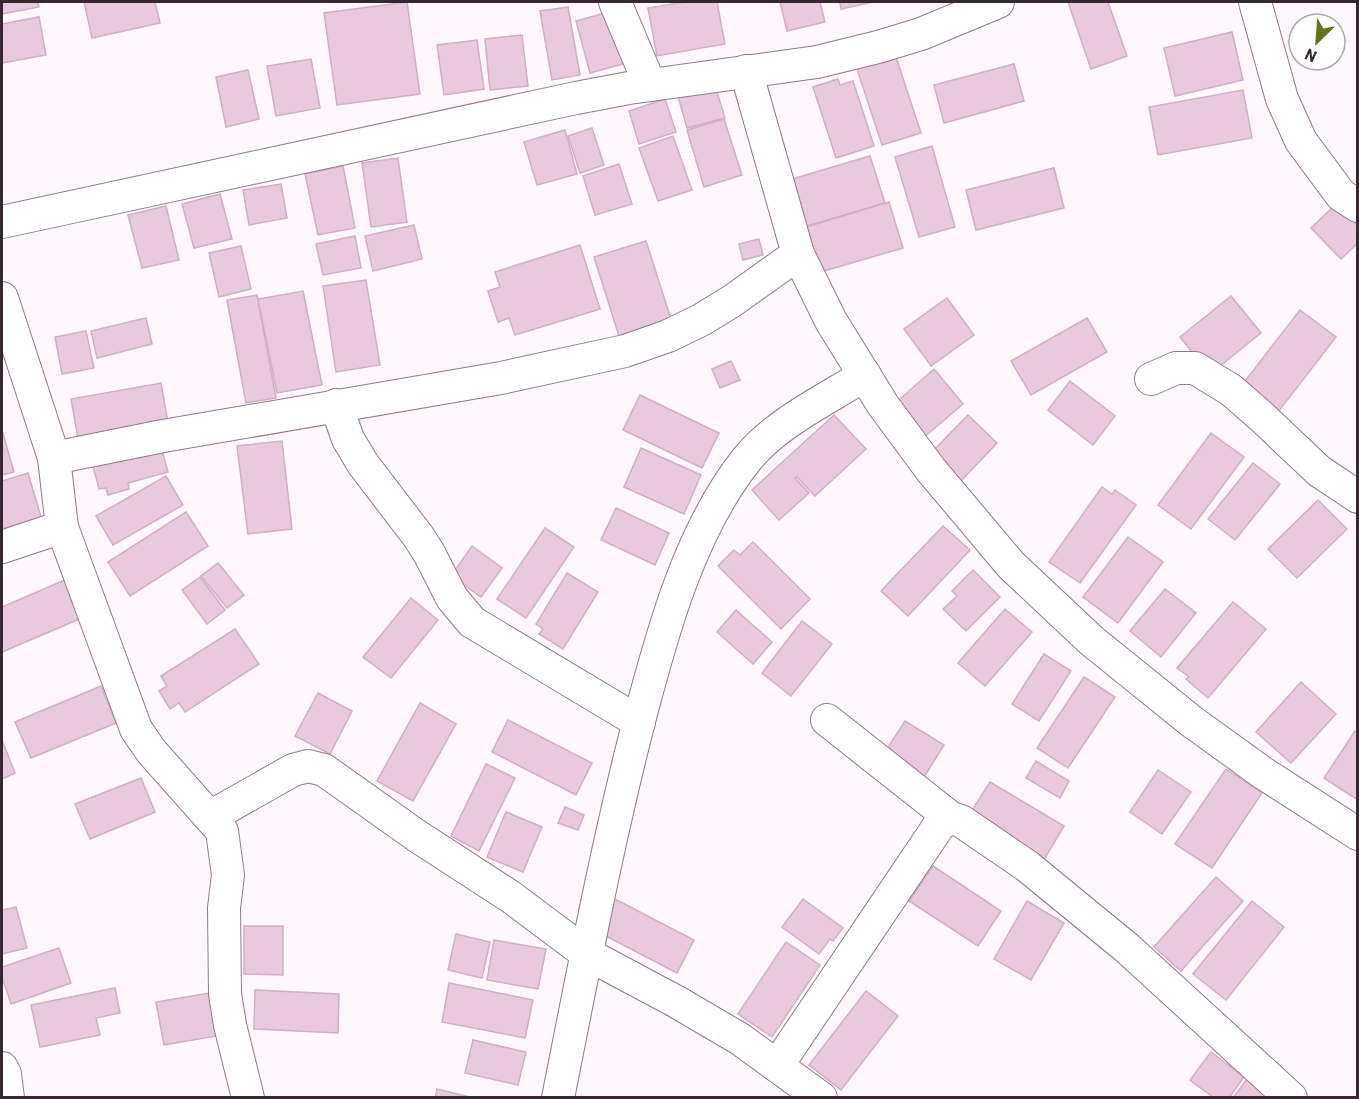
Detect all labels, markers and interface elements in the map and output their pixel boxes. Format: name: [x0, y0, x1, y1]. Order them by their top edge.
north arrow: [1287, 12, 1347, 72]
text: N: [1302, 45, 1319, 67]

